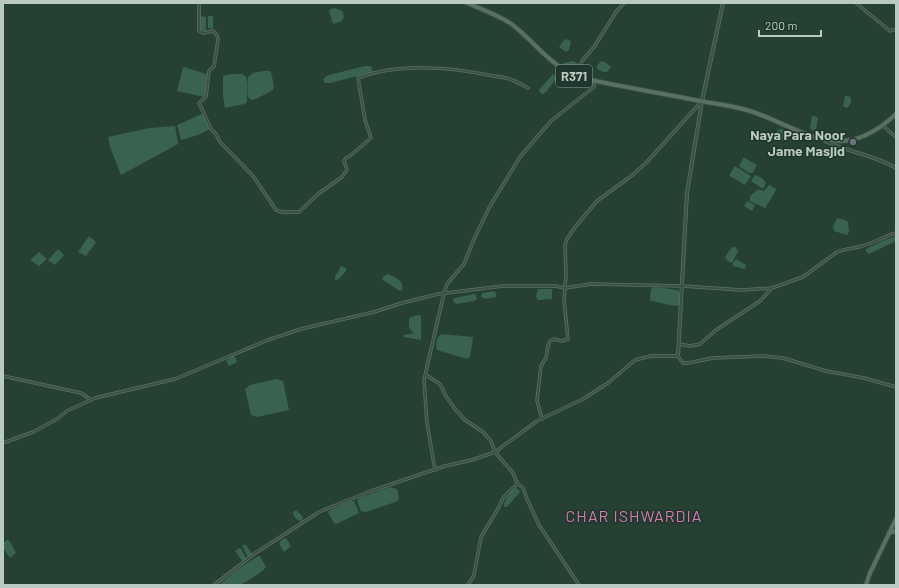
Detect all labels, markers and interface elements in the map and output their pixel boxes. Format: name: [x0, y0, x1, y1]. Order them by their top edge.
scale bar: [759, 12, 821, 38]
text: 200 m: [765, 18, 797, 32]
road number: R371: [556, 65, 592, 87]
place label: Naya Para Noor Jame Masjid: [750, 126, 846, 159]
marker: Naya Para Noor Jame Masjid: [848, 137, 858, 147]
district label: CHAR ISHWARDIA: [566, 506, 702, 525]

